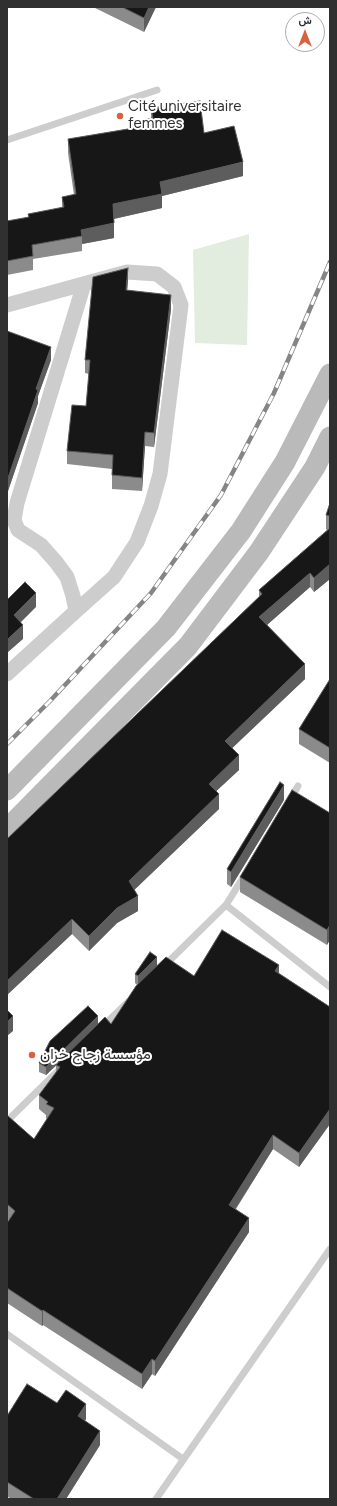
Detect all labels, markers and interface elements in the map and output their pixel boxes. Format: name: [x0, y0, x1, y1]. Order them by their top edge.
north arrow: [285, 12, 325, 52]
text: ش: [298, 14, 312, 27]
place label: Cité universitaire femmes: [128, 98, 241, 133]
marker: Cité universitaire femmes: [115, 111, 125, 121]
place label: مؤسسة زجاج خزان: [40, 1046, 151, 1064]
marker: مؤسسة زجاج خزان: [27, 1050, 37, 1060]

